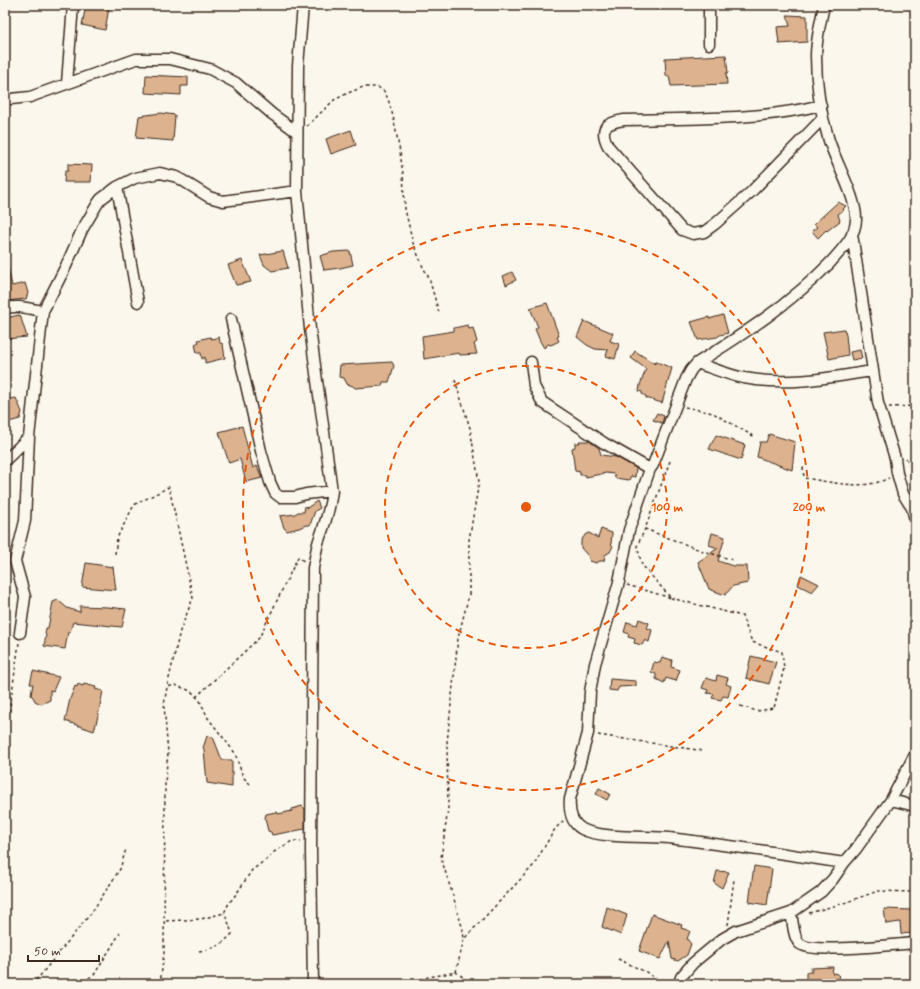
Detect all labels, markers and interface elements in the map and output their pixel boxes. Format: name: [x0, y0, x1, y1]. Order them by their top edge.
centre of rings: [519, 500, 533, 514]
text: 100 m: [651, 500, 684, 516]
text: 200 m: [793, 500, 826, 516]
scale bar: [28, 937, 99, 963]
text: 50 m: [34, 944, 61, 960]

